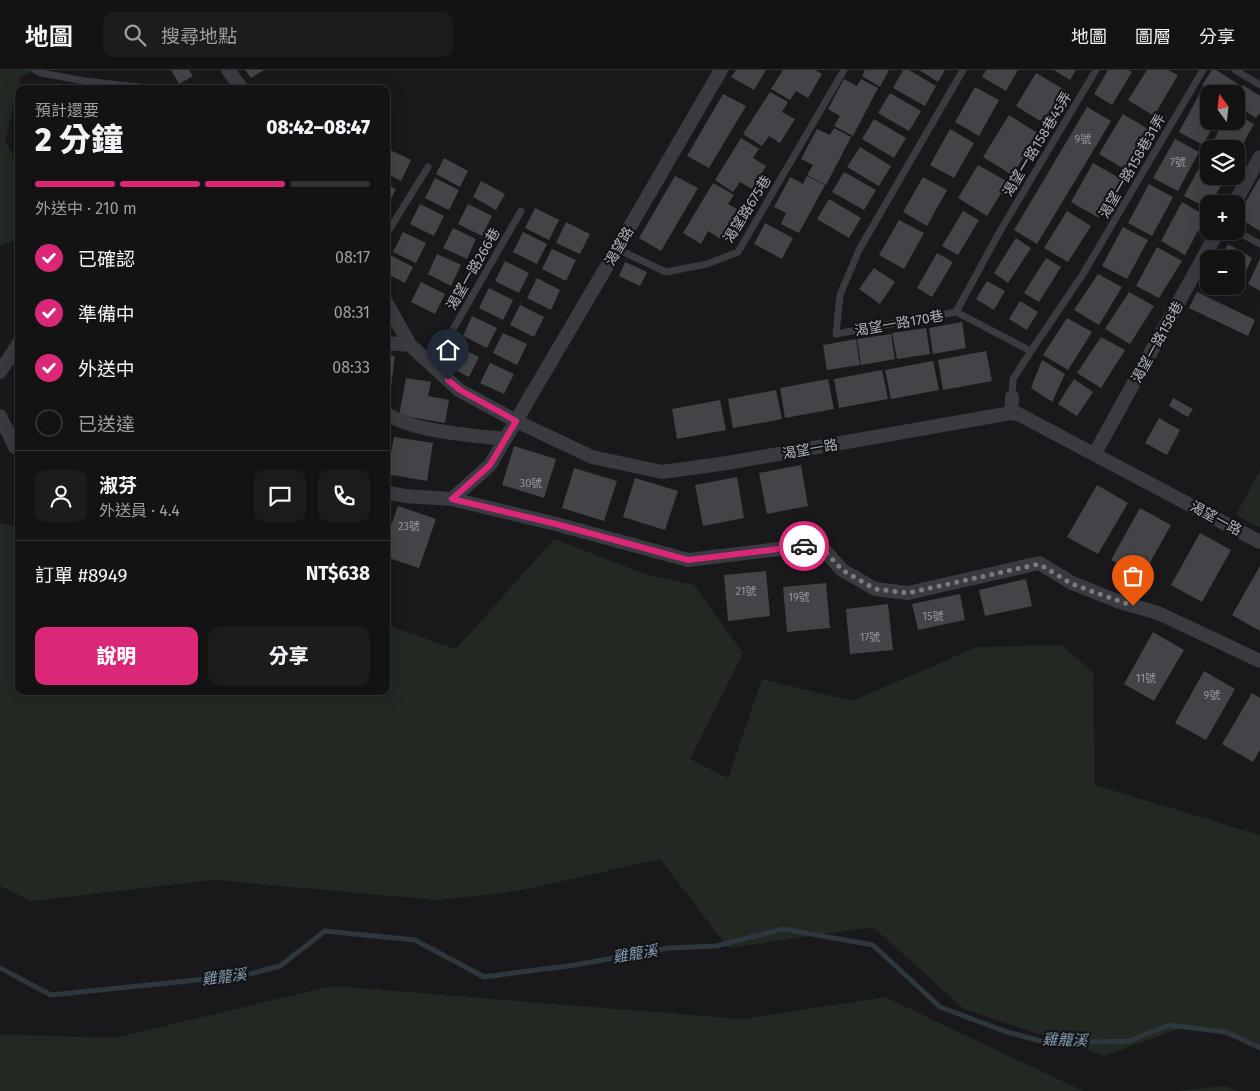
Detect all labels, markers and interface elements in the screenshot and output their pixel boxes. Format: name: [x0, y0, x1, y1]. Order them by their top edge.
search box: [103, 12, 453, 57]
icon: search: [121, 21, 149, 49]
text: 地圖: [25, 23, 73, 51]
text: 搜尋地點: [161, 25, 237, 48]
text: 地圖: [1071, 26, 1107, 48]
text: 圖層: [1135, 26, 1171, 48]
text: 分享: [1199, 26, 1235, 48]
north arrow: [1200, 85, 1245, 130]
map controls: [1200, 85, 1245, 295]
street label: 渴望一路158巷45弄: [999, 89, 1075, 200]
text: 預計還要: [35, 101, 99, 120]
street label: 渴望一路158巷31弄: [1096, 111, 1169, 221]
text: 08:42–08:47: [266, 116, 370, 139]
text: 2 分鐘: [35, 121, 123, 159]
house number: 9號: [1075, 133, 1091, 146]
button: layers: [1200, 140, 1245, 185]
house number: 7號: [1170, 156, 1186, 169]
street label: 渴望路675巷: [720, 172, 775, 246]
button: +: [1200, 195, 1245, 240]
text: 外送中 · 210 m: [35, 199, 137, 218]
street label: 渴望路: [602, 224, 637, 269]
street label: 渴望一路266巷: [443, 225, 504, 313]
icon: check: [35, 244, 63, 272]
text: 已確認: [78, 248, 135, 271]
text: 08:17: [335, 248, 370, 267]
button: −: [1200, 250, 1245, 295]
street label: 渴望一路158巷: [1128, 298, 1187, 386]
icon: check: [35, 299, 63, 327]
text: 準備中: [78, 303, 135, 326]
text: 08:31: [334, 303, 370, 322]
street label: 渴望一路170巷: [853, 307, 945, 340]
pin: [427, 329, 469, 380]
icon: home: [434, 336, 462, 364]
icon: check: [35, 354, 63, 382]
text: 外送中: [78, 358, 135, 381]
text: 08:33: [332, 358, 370, 377]
text: 已送達: [78, 413, 135, 436]
street label: 渴望一路: [781, 436, 839, 463]
button: person: [35, 470, 87, 522]
button: chat: [254, 470, 306, 522]
button: phone: [318, 470, 370, 522]
text: 淑芬: [99, 474, 137, 497]
house number: 30號: [520, 477, 542, 490]
street label: 渴望一路: [1187, 498, 1244, 539]
text: 外送員 · 4.4: [99, 501, 180, 520]
house number: 23號: [398, 520, 420, 533]
courier: [779, 521, 829, 571]
icon: car: [790, 532, 818, 560]
pin: [1112, 555, 1154, 606]
text: NT$638: [306, 562, 370, 585]
icon: bag: [1119, 562, 1147, 590]
text: 訂單 #8949: [35, 564, 128, 587]
house number: 21號: [736, 585, 756, 598]
house number: 19號: [788, 591, 810, 604]
house number: 15號: [922, 610, 944, 623]
button: 說明: [35, 627, 198, 685]
button: 分享: [208, 627, 370, 685]
house number: 17號: [860, 631, 880, 644]
house number: 11號: [1136, 672, 1156, 685]
house number: 9號: [1204, 689, 1220, 702]
water label: 雞籠溪: [611, 941, 661, 966]
water label: 雞籠溪: [201, 965, 249, 989]
water label: 雞籠溪: [1042, 1030, 1090, 1050]

